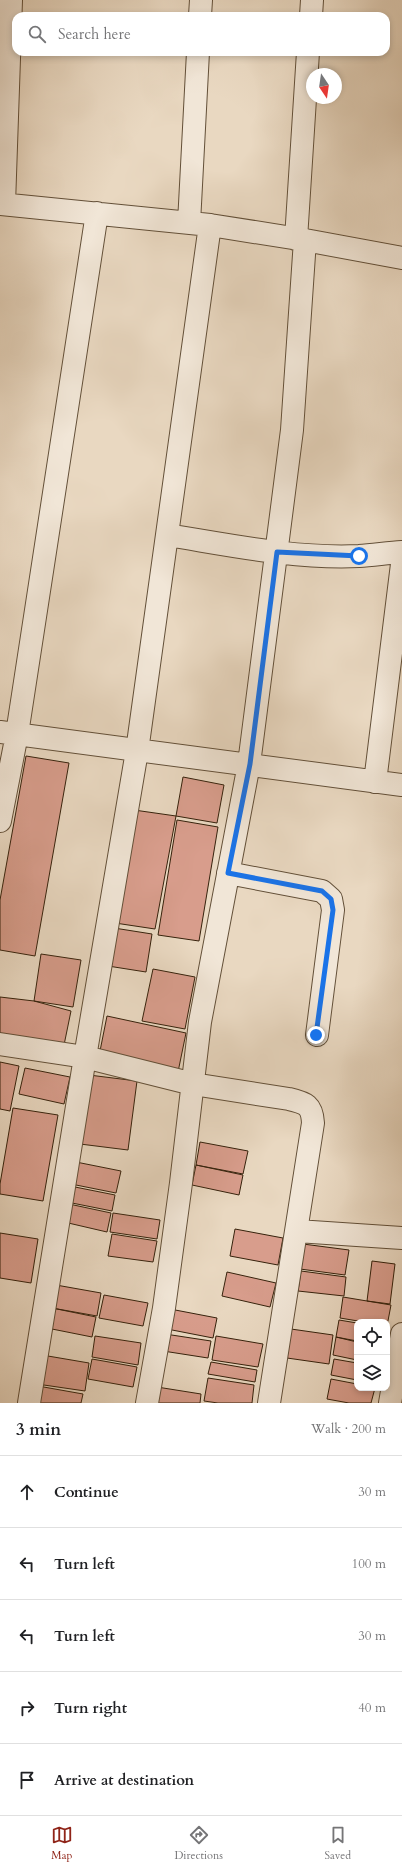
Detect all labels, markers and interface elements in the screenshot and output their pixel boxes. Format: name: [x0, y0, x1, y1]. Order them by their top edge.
search box: [12, 12, 390, 56]
icon: search: [26, 23, 48, 45]
text: Search here: [58, 24, 131, 44]
north arrow: [306, 68, 342, 104]
route start: [350, 547, 368, 565]
route end: [307, 1026, 325, 1044]
map controls: [354, 1319, 390, 1391]
button: locate: [354, 1319, 390, 1355]
button: layers: [354, 1355, 390, 1391]
text: 3 min: [16, 1418, 61, 1441]
text: Walk · 200 m: [311, 1420, 386, 1438]
icon: ahead: [16, 1481, 38, 1503]
text: Continue: [54, 1482, 119, 1502]
text: 30 m: [358, 1483, 386, 1501]
icon: left: [16, 1553, 38, 1575]
text: Turn left: [54, 1554, 115, 1574]
text: 100 m: [352, 1555, 386, 1573]
icon: left: [16, 1625, 38, 1647]
text: Turn left: [54, 1626, 115, 1646]
text: 30 m: [358, 1627, 386, 1645]
icon: right: [16, 1697, 38, 1719]
text: Turn right: [54, 1698, 127, 1718]
text: 40 m: [358, 1699, 386, 1717]
icon: arrive: [16, 1769, 38, 1791]
text: Arrive at destination: [54, 1770, 194, 1790]
tab: Map: [51, 1824, 73, 1863]
tab: Directions: [174, 1824, 223, 1863]
tab: Saved: [325, 1824, 351, 1863]

